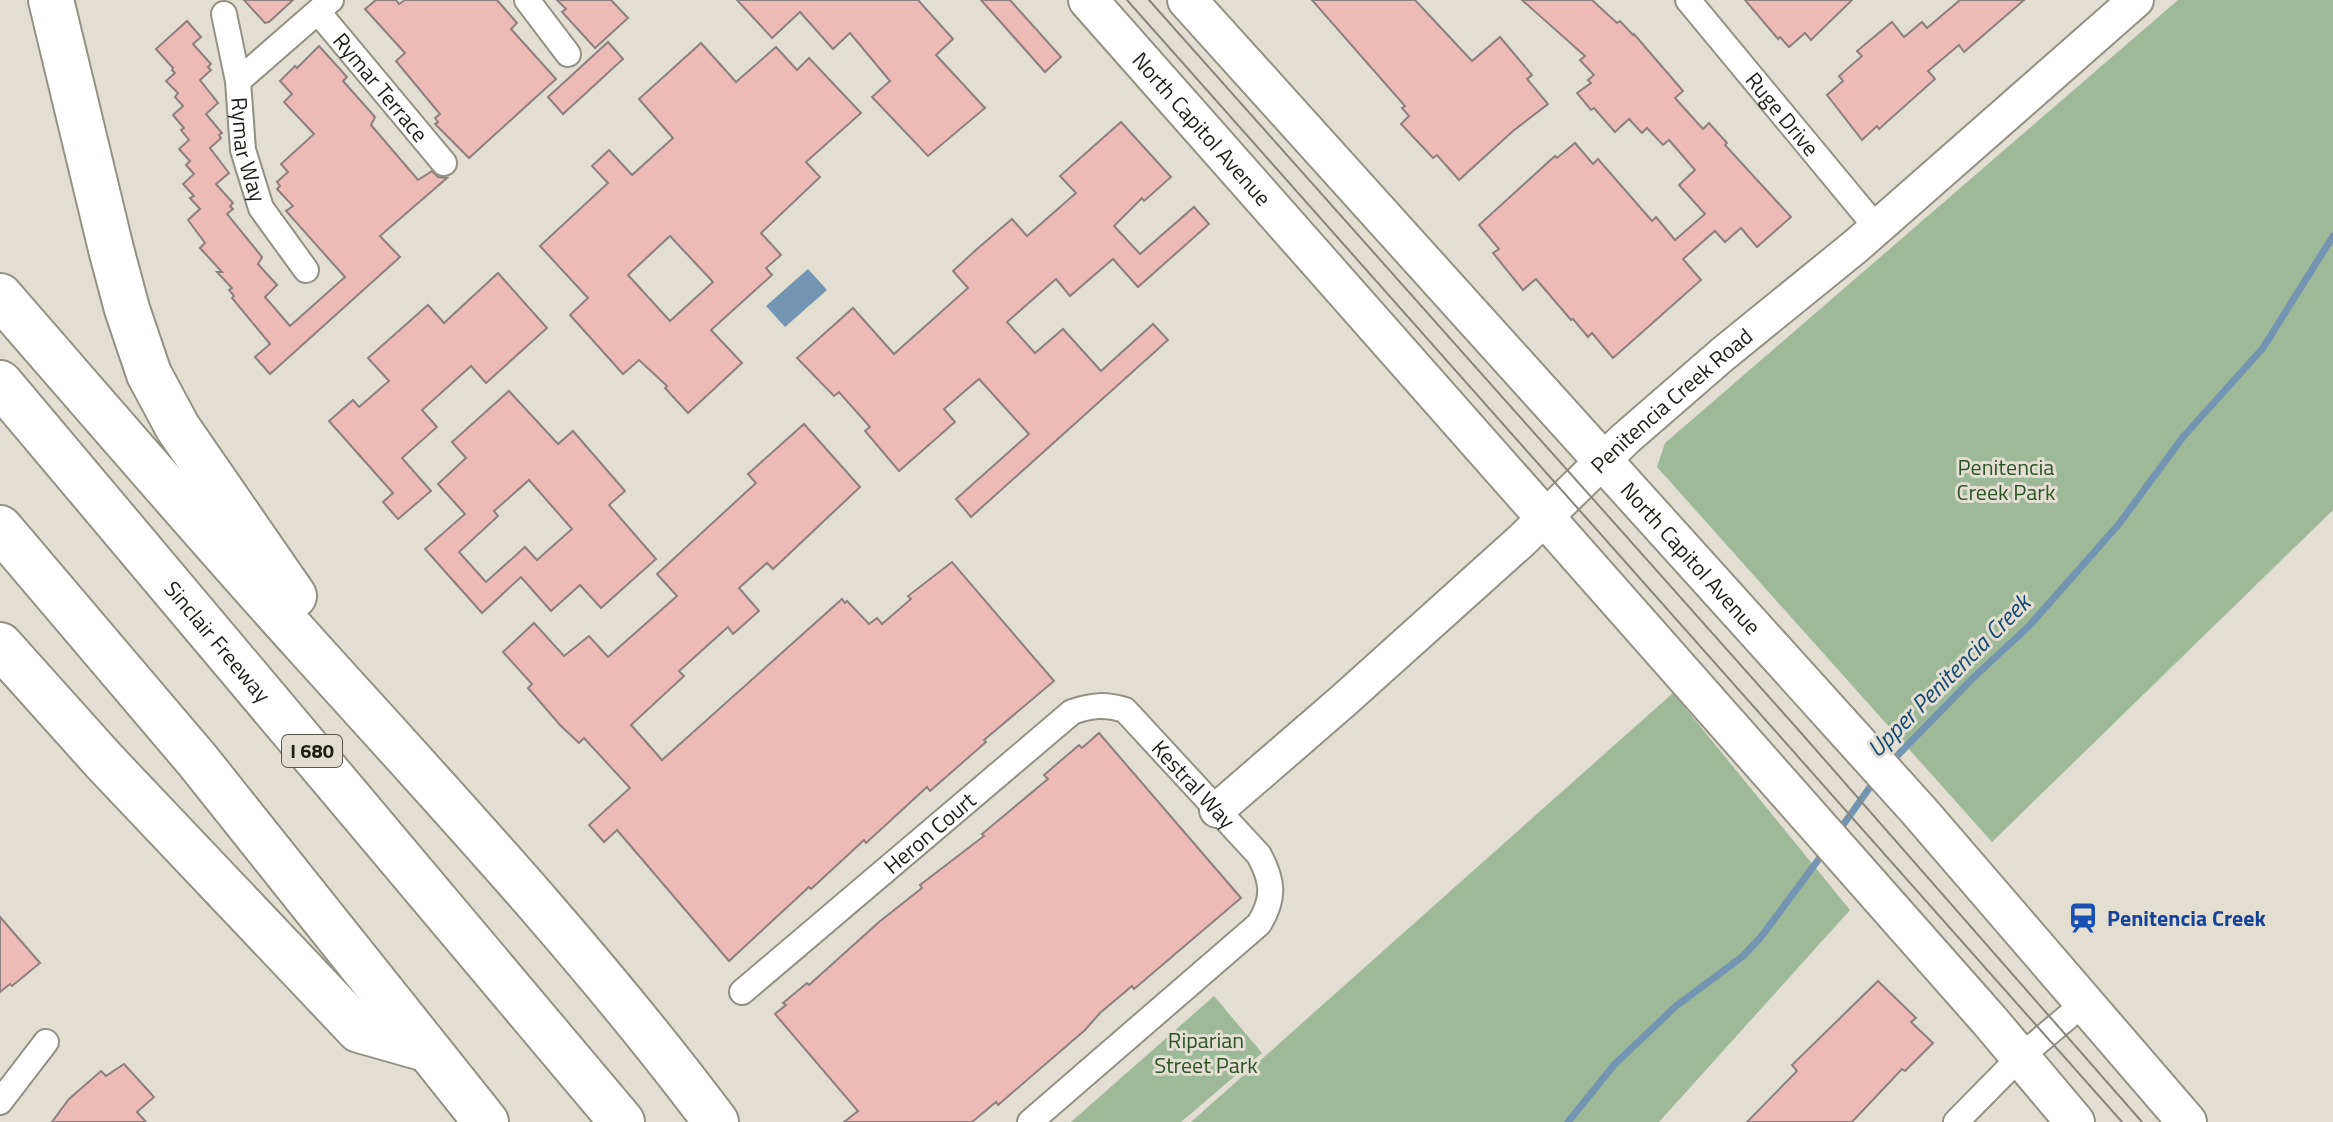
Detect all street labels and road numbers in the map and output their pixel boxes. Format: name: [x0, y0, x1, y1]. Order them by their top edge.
street label: Rymar Terrace: [325, 25, 437, 149]
street label: North Capitol Avenue: [1124, 44, 1280, 214]
street label: Ruge Drive: [1737, 64, 1828, 164]
street label: Rymar Way: [222, 96, 275, 207]
street label: Penitencia Creek Road: [1583, 319, 1760, 481]
street label: North Capitol Avenue: [1613, 474, 1769, 642]
street label: Sinclair Freeway: [156, 573, 279, 710]
street label: Kestral Way: [1144, 732, 1244, 837]
road number: I 680: [282, 735, 342, 767]
street label: Heron Court: [876, 783, 983, 882]

